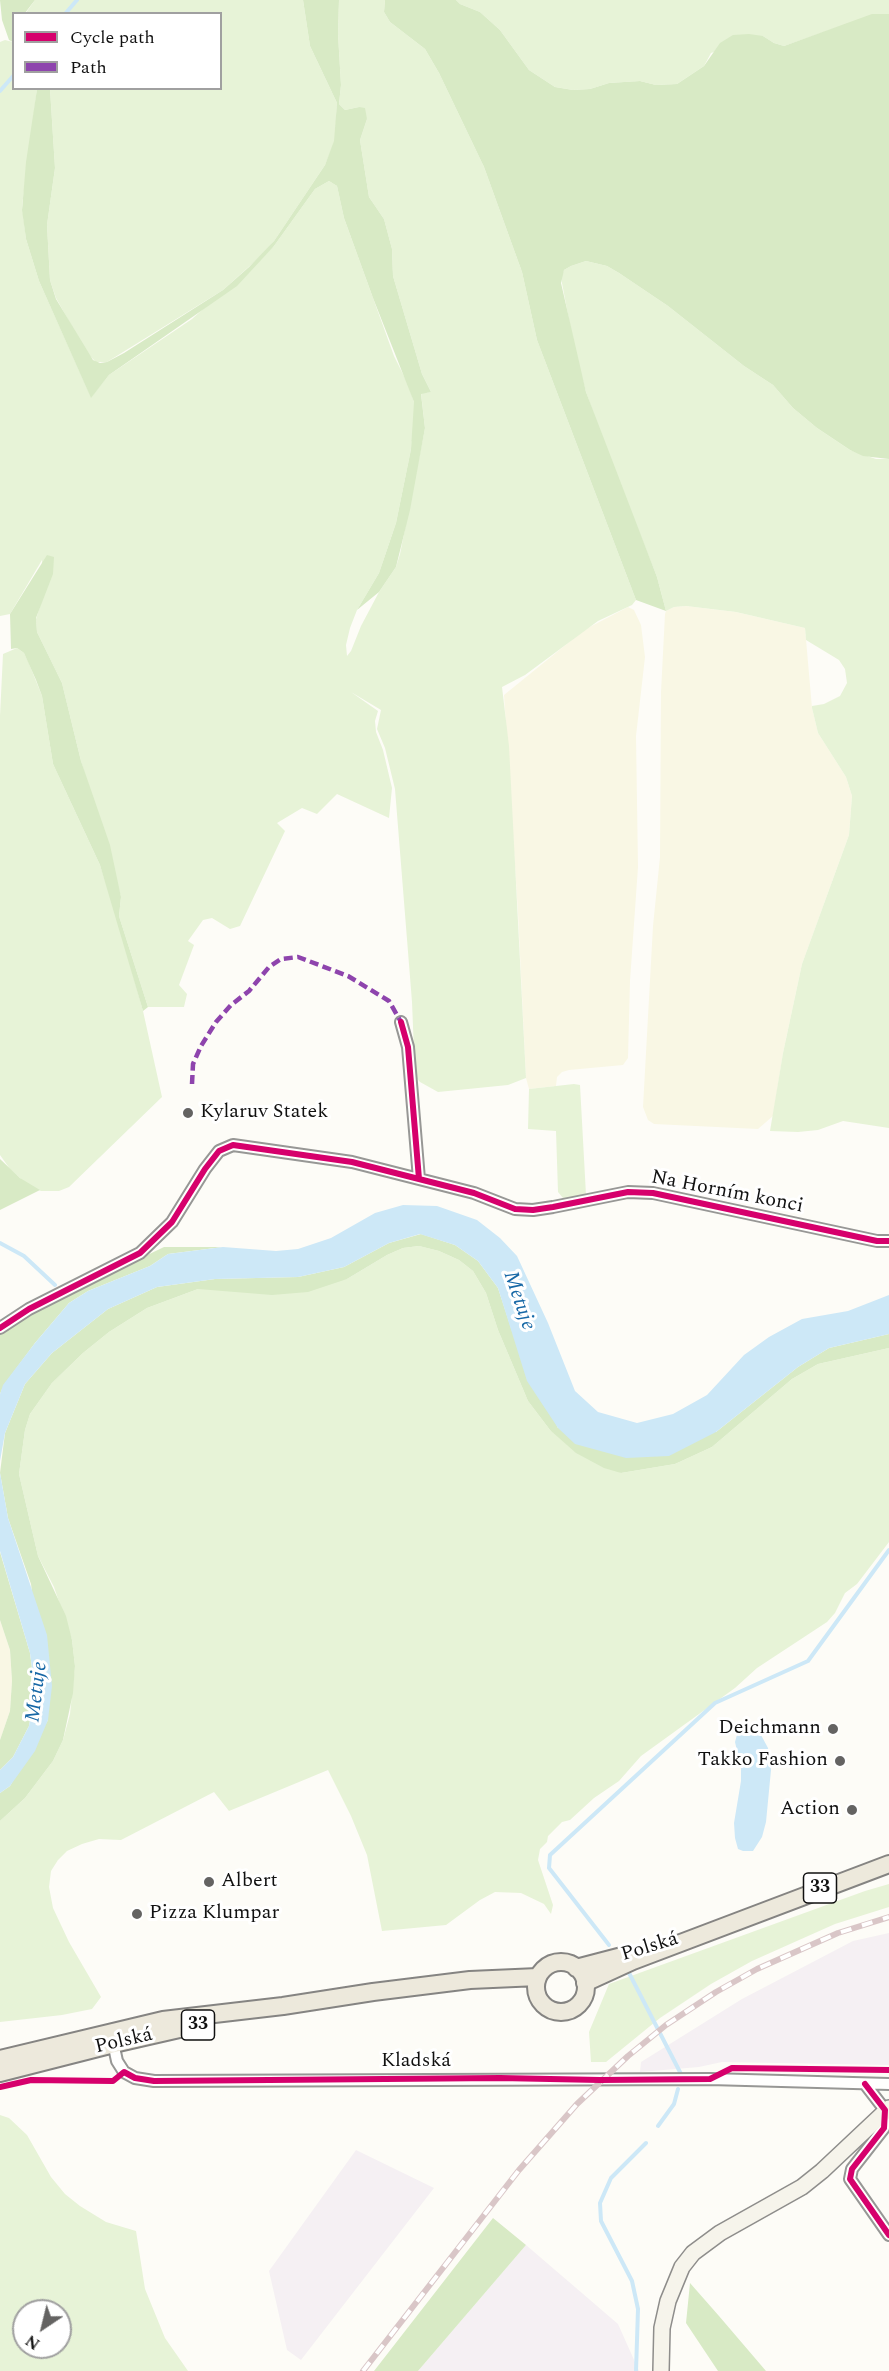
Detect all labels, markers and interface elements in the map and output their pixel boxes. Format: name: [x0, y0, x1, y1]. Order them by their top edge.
legend: [12, 12, 222, 90]
text: Cycle path: [70, 24, 155, 51]
text: Path: [70, 54, 107, 81]
place label: Kylaruv Statek: [200, 1101, 328, 1125]
marker: Kylaruv Statek: [181, 1106, 195, 1120]
street label: Na Horním konci: [649, 1166, 805, 1220]
water label: Metuje: [496, 1268, 540, 1334]
water label: Metuje: [22, 1660, 54, 1724]
place label: Deichmann: [718, 1717, 821, 1741]
marker: Deichmann: [826, 1722, 840, 1736]
place label: Takko Fashion: [698, 1749, 828, 1773]
marker: Takko Fashion: [833, 1754, 847, 1768]
place label: Action: [780, 1798, 840, 1822]
marker: Action: [845, 1803, 859, 1817]
place label: Albert: [221, 1870, 278, 1894]
road number: 33: [804, 1873, 836, 1903]
marker: Albert: [202, 1875, 216, 1889]
place label: Pizza Klumpar: [149, 1902, 280, 1926]
marker: Pizza Klumpar: [130, 1907, 144, 1921]
street label: Polská: [619, 1928, 681, 1968]
road number: 33: [182, 2010, 214, 2040]
street label: Polská: [93, 2024, 155, 2060]
street label: Kladská: [381, 2050, 451, 2074]
north arrow: [12, 2299, 72, 2359]
text: N: [21, 2329, 45, 2356]

